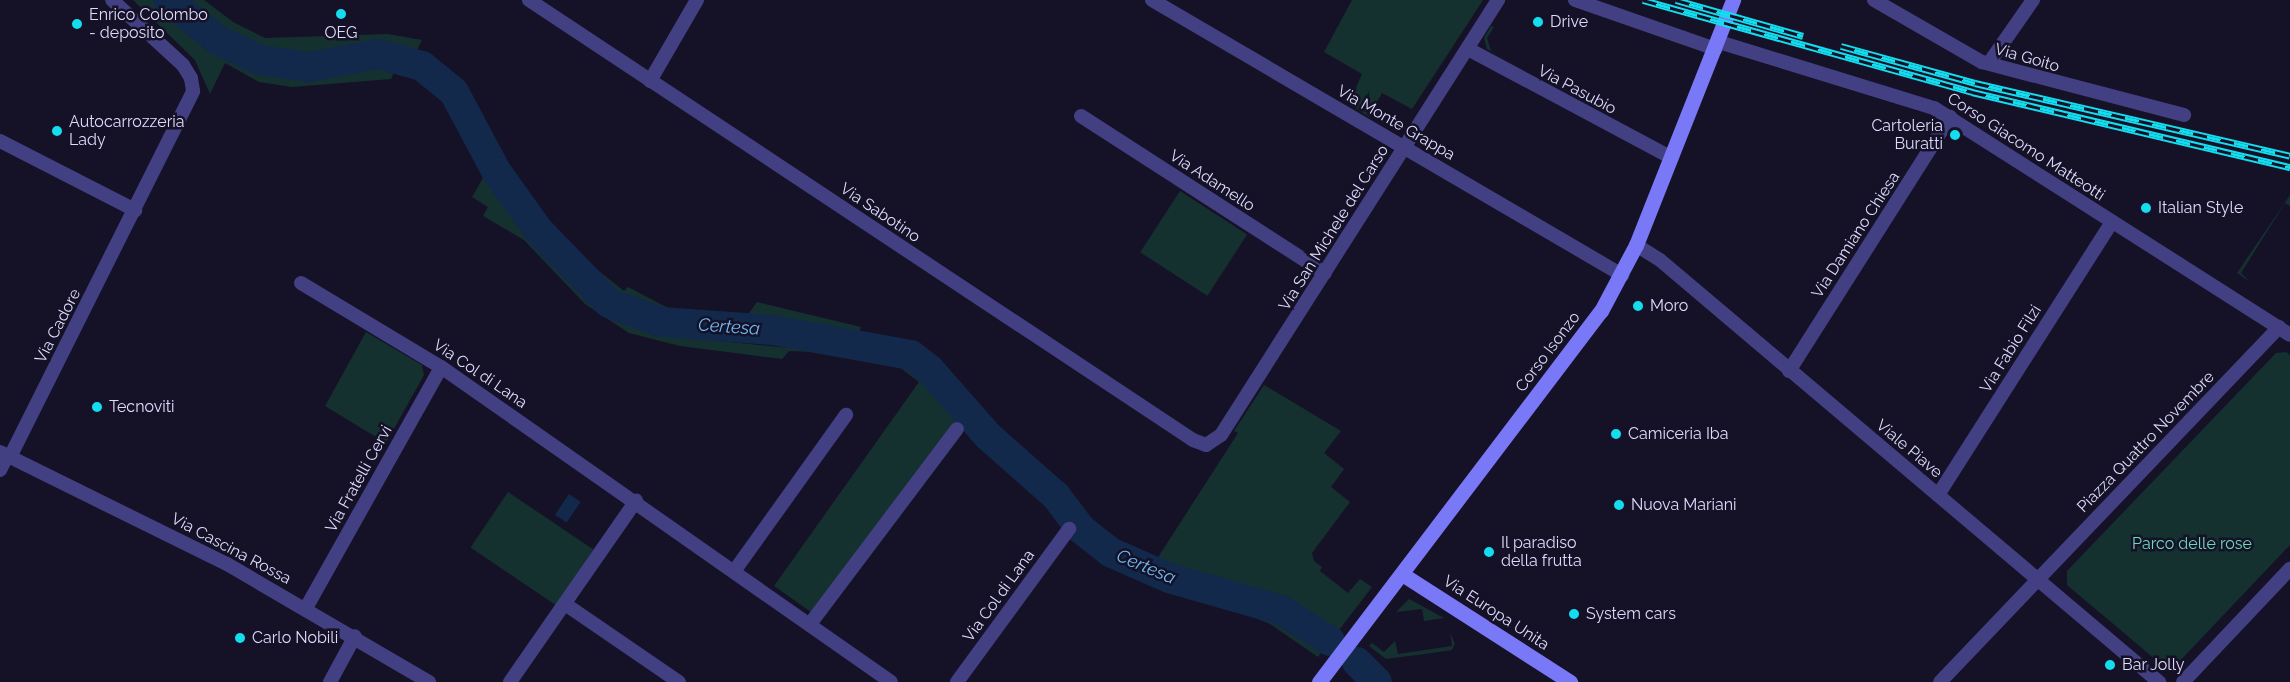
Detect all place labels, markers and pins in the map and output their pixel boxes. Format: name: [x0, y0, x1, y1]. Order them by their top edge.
place label: Enrico Colombo - deposito: [89, 5, 208, 43]
marker: OEG: [334, 7, 348, 21]
place label: Drive: [1550, 12, 1588, 32]
marker: Drive: [1531, 15, 1545, 29]
marker: Enrico Colombo - deposito: [70, 17, 84, 31]
place label: OEG: [325, 23, 357, 43]
place label: Autocarrozzeria Lady: [69, 112, 184, 150]
place label: Cartoleria Buratti: [1871, 116, 1943, 154]
marker: Autocarrozzeria Lady: [50, 124, 64, 138]
marker: Cartoleria Buratti: [1948, 128, 1962, 142]
place label: Italian Style: [2158, 198, 2243, 218]
marker: Italian Style: [2139, 201, 2153, 215]
place label: Moro: [1650, 296, 1688, 316]
marker: Moro: [1631, 299, 1645, 313]
place label: Tecnoviti: [109, 397, 175, 417]
marker: Tecnoviti: [90, 400, 104, 414]
place label: Camiceria Iba: [1628, 424, 1728, 444]
marker: Camiceria Iba: [1609, 427, 1623, 441]
place label: Nuova Mariani: [1631, 495, 1737, 515]
marker: Nuova Mariani: [1612, 498, 1626, 512]
place label: Il paradiso della frutta: [1501, 533, 1582, 571]
marker: Il paradiso della frutta: [1482, 545, 1496, 559]
place label: System cars: [1586, 604, 1676, 624]
marker: System cars: [1567, 607, 1581, 621]
place label: Carlo Nobili: [252, 628, 338, 648]
marker: Carlo Nobili: [233, 631, 247, 645]
place label: Bar Jolly: [2122, 655, 2185, 675]
marker: Bar Jolly: [2103, 658, 2117, 672]

